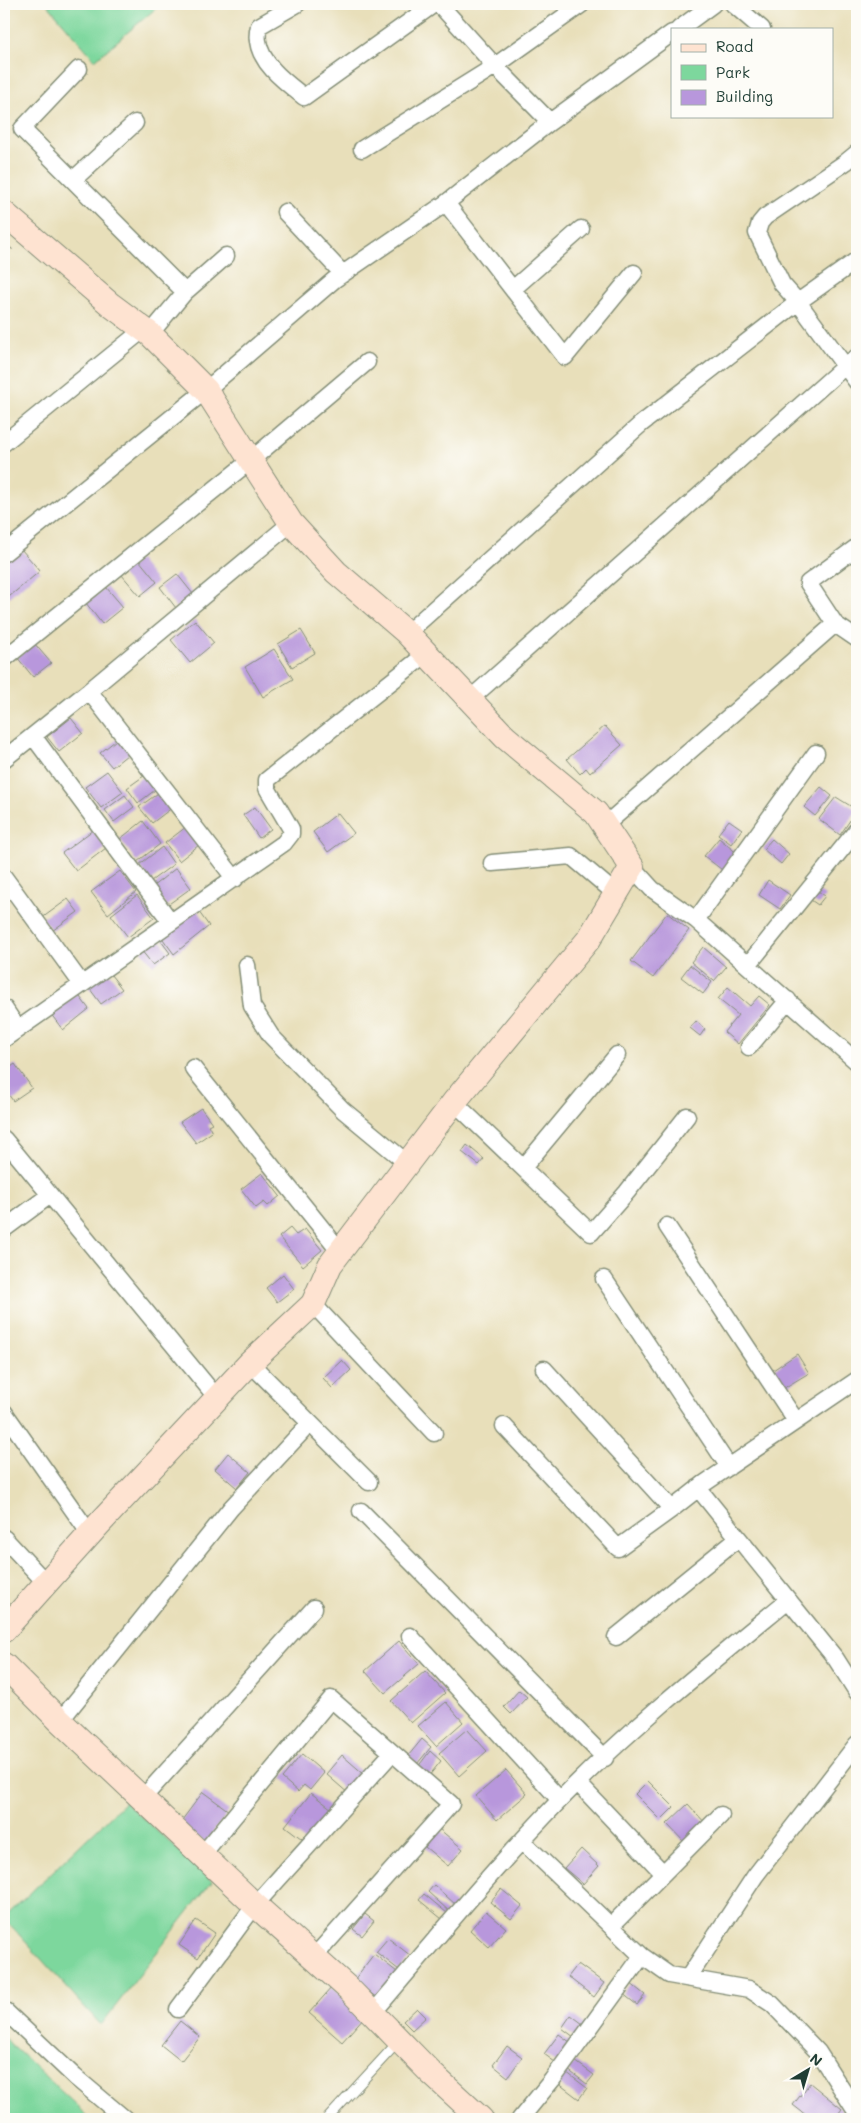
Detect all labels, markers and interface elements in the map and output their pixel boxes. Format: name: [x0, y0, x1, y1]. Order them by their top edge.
legend: [671, 28, 834, 118]
text: Road: [716, 36, 753, 56]
text: Park: [716, 62, 750, 82]
text: Building: [716, 86, 773, 106]
north arrow: [784, 2046, 834, 2096]
text: N: [806, 2049, 826, 2070]

